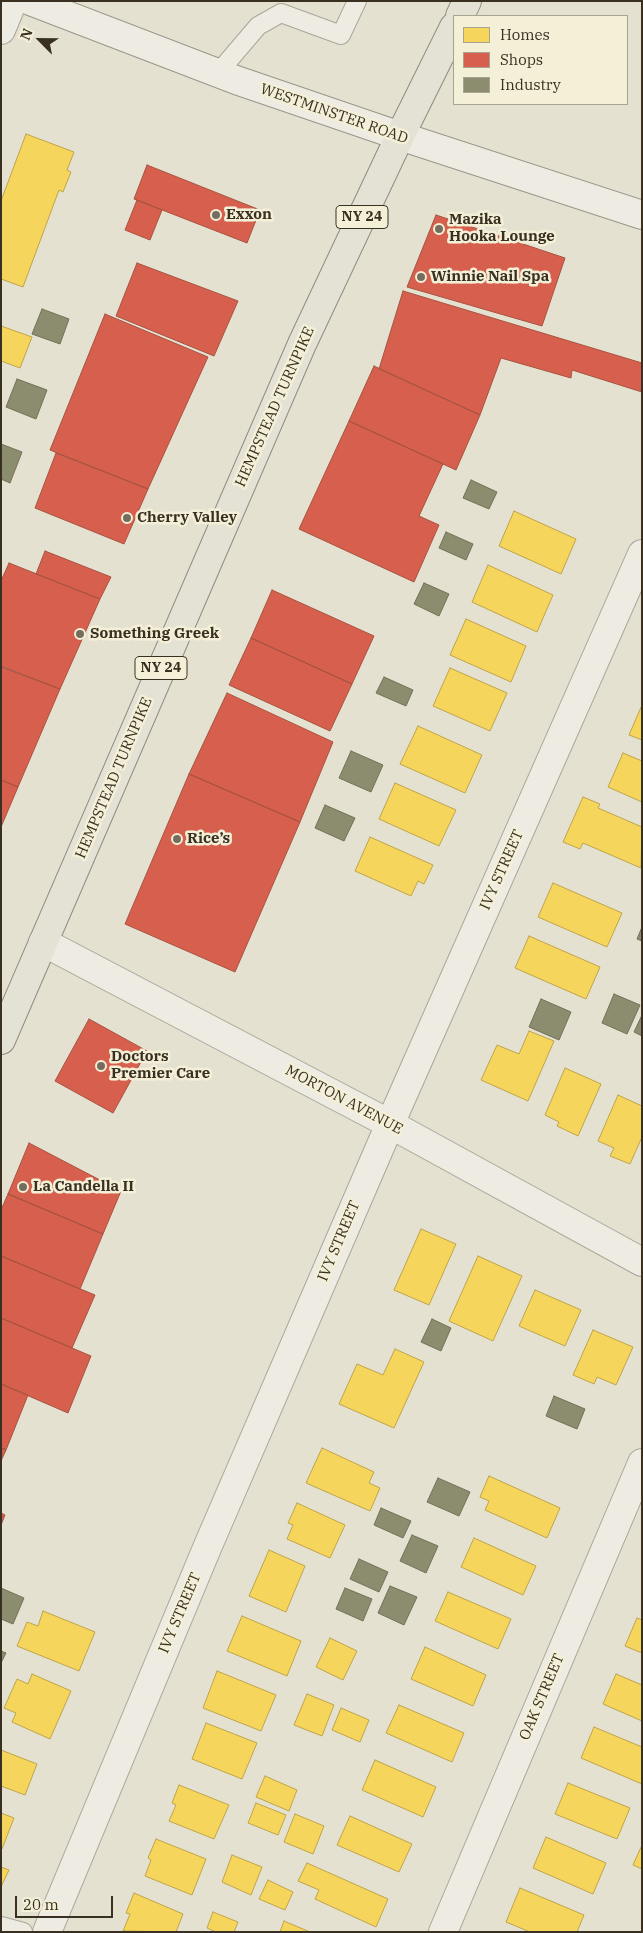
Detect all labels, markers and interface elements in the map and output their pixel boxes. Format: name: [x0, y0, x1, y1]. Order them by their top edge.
north arrow: [15, 15, 65, 65]
legend: [453, 15, 628, 105]
text: Homes: [500, 25, 550, 44]
text: N: [16, 26, 37, 43]
text: Shops: [500, 50, 543, 69]
text: Industry: [500, 75, 561, 94]
street label: WESTMINSTER ROAD: [258, 80, 410, 148]
place label: Exxon: [226, 206, 272, 224]
road number: NY 24: [336, 206, 388, 228]
marker: Exxon: [210, 209, 222, 221]
place label: Mazika Hooka Lounge: [449, 211, 555, 246]
marker: Mazika Hooka Lounge: [433, 223, 445, 235]
place label: Winnie Nail Spa: [431, 268, 549, 286]
marker: Winnie Nail Spa: [415, 271, 427, 283]
street label: HEMPSTEAD TURNPIKE: [231, 324, 319, 490]
place label: Cherry Valley: [137, 509, 237, 527]
marker: Cherry Valley: [121, 512, 133, 524]
place label: Something Greek: [90, 625, 219, 643]
marker: Something Greek: [74, 628, 86, 640]
road number: NY 24: [135, 656, 187, 680]
street label: HEMPSTEAD TURNPIKE: [72, 695, 156, 861]
street label: IVY STREET: [476, 827, 528, 913]
place label: Rice’s: [187, 830, 230, 848]
marker: Rice’s: [171, 833, 183, 845]
place label: Doctors Premier Care: [111, 1048, 210, 1083]
marker: Doctors Premier Care: [95, 1060, 107, 1072]
street label: MORTON AVENUE: [282, 1061, 406, 1139]
place label: La Candella II: [33, 1178, 134, 1196]
marker: La Candella II: [17, 1181, 29, 1193]
street label: IVY STREET: [314, 1198, 364, 1284]
street label: IVY STREET: [155, 1570, 205, 1656]
street label: OAK STREET: [516, 1651, 568, 1743]
scale bar: [18, 1886, 115, 1918]
text: 20 m: [23, 1895, 59, 1914]

